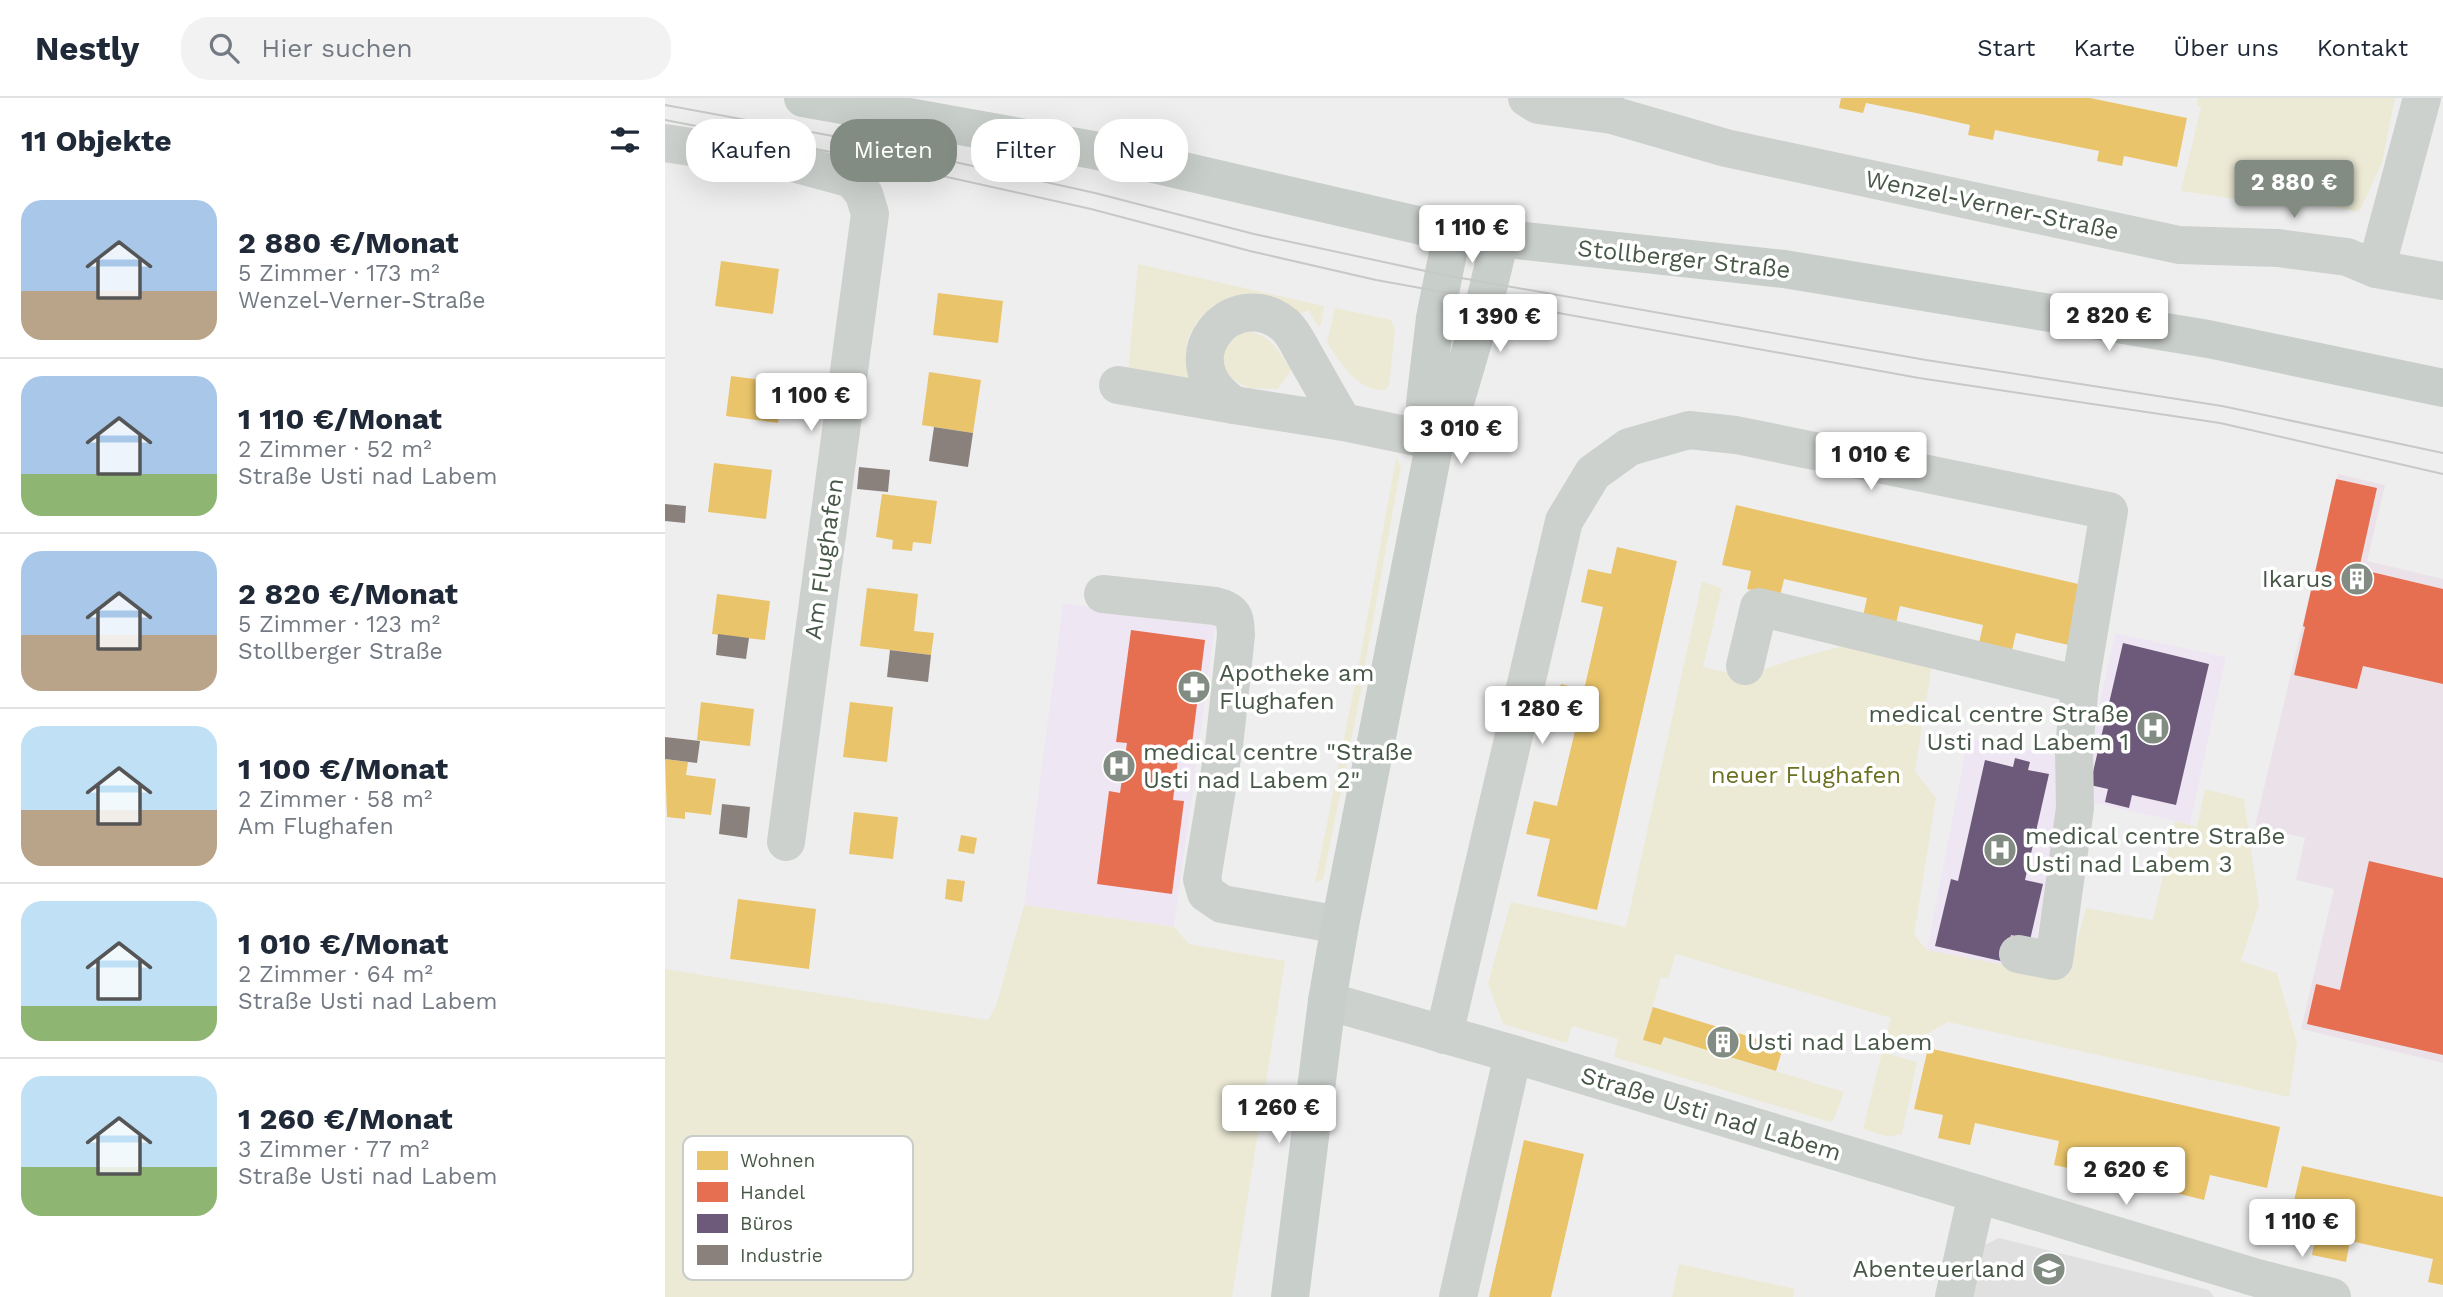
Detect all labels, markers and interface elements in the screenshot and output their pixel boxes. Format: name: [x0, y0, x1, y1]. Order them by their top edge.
search box: [181, 17, 671, 80]
text: Nestly: [35, 29, 139, 68]
icon: search: [205, 29, 243, 67]
text: Hier suchen: [261, 33, 413, 63]
text: Start: [1977, 34, 2035, 62]
text: Karte: [2073, 34, 2135, 62]
text: Über uns: [2173, 34, 2279, 62]
text: Kontakt: [2317, 34, 2408, 62]
chip: Kaufen: [686, 119, 816, 182]
chip: Mieten: [830, 119, 957, 182]
chip: Filter: [971, 119, 1080, 182]
chip: Neu: [1094, 119, 1188, 182]
icon: filters: [606, 121, 644, 159]
text: 11 Objekte: [21, 123, 172, 158]
pin: 2 880 €: [2229, 160, 2359, 220]
street label: Wenzel-Verner-Straße: [1863, 164, 2121, 246]
text: 2 880 €: [2251, 169, 2337, 196]
pin: 1 110 €: [1407, 206, 1537, 265]
text: 1 110 €: [1435, 214, 1509, 241]
text: 2 880 €/Monat: [238, 225, 459, 260]
icon: home: [77, 228, 161, 312]
street label: Stollberger Straße: [1576, 234, 1792, 284]
text: 5 Zimmer · 173 m²: [238, 260, 440, 287]
text: Wenzel-Verner-Straße: [238, 287, 486, 314]
pin: 1 390 €: [1435, 294, 1565, 354]
pin: 2 820 €: [2044, 294, 2174, 353]
text: 2 820 €: [2066, 302, 2152, 329]
text: 1 390 €: [1459, 303, 1541, 330]
pin: 1 100 €: [746, 374, 876, 433]
text: 1 100 €: [772, 382, 850, 409]
text: 1 110 €/Monat: [238, 401, 442, 436]
icon: home: [77, 404, 161, 488]
pin: 3 010 €: [1396, 406, 1526, 466]
text: 3 010 €: [1420, 415, 1502, 442]
pin: 1 010 €: [1806, 432, 1936, 492]
text: 2 Zimmer · 52 m²: [238, 436, 432, 463]
text: 1 010 €: [1832, 441, 1910, 468]
text: Straße Usti nad Labem: [238, 463, 497, 490]
street label: Am Flughafen: [799, 477, 849, 641]
building icon: Ikarus: [2338, 560, 2376, 598]
place label: Ikarus: [2262, 565, 2333, 593]
text: 2 820 €/Monat: [238, 576, 458, 611]
icon: home: [77, 579, 161, 663]
text: 5 Zimmer · 123 m²: [238, 611, 440, 638]
text: Stollberger Straße: [238, 638, 443, 665]
place label: Apotheke am Flughafen: [1219, 659, 1375, 715]
pharmacy icon: Apotheke am Flughafen: [1175, 668, 1213, 706]
pin: 1 280 €: [1477, 686, 1607, 746]
text: 1 280 €: [1501, 695, 1583, 722]
place label: medical centre Straße Usti nad Labem 1: [1869, 700, 2129, 756]
hospital icon: medical centre Straße Usti nad Labem 1: [2134, 709, 2172, 747]
place label: medical centre "Straße Usti nad Labem 2": [1143, 738, 1413, 794]
hospital icon: medical centre "Straße Usti nad Labem 2": [1100, 747, 1138, 785]
text: 1 100 €/Monat: [238, 751, 448, 786]
icon: home: [77, 754, 161, 838]
park label: neuer Flughafen: [1711, 761, 1901, 789]
text: 2 Zimmer · 58 m²: [238, 786, 432, 813]
text: Am Flughafen: [238, 813, 394, 840]
place label: medical centre Straße Usti nad Labem 3: [2025, 822, 2285, 878]
hospital icon: medical centre Straße Usti nad Labem 3: [1981, 831, 2019, 869]
text: 1 010 €/Monat: [238, 926, 448, 961]
icon: home: [77, 929, 161, 1013]
text: 2 Zimmer · 64 m²: [238, 961, 433, 988]
text: Straße Usti nad Labem: [238, 988, 497, 1015]
building icon: Usti nad Labem: [1704, 1023, 1742, 1061]
place label: Usti nad Labem: [1747, 1028, 1932, 1056]
street label: Straße Usti nad Labem: [1577, 1061, 1845, 1167]
pin: 1 260 €: [1214, 1086, 1344, 1145]
text: 1 260 €: [1238, 1094, 1320, 1121]
text: 1 260 €/Monat: [238, 1101, 453, 1136]
icon: home: [77, 1104, 161, 1188]
text: 3 Zimmer · 77 m²: [238, 1136, 429, 1163]
legend: [683, 1136, 913, 1280]
pin: 2 620 €: [2061, 1148, 2191, 1207]
text: Wohnen: [740, 1149, 815, 1172]
text: 2 620 €: [2083, 1156, 2169, 1183]
text: Straße Usti nad Labem: [238, 1163, 497, 1190]
text: Handel: [740, 1181, 805, 1204]
pin: 1 110 €: [2237, 1200, 2367, 1259]
text: 1 110 €: [2265, 1208, 2339, 1235]
text: Büros: [740, 1212, 793, 1235]
text: Industrie: [740, 1244, 823, 1267]
school or university icon: Abenteuerland: [2030, 1250, 2068, 1288]
place label: Abenteuerland: [1852, 1255, 2025, 1283]

